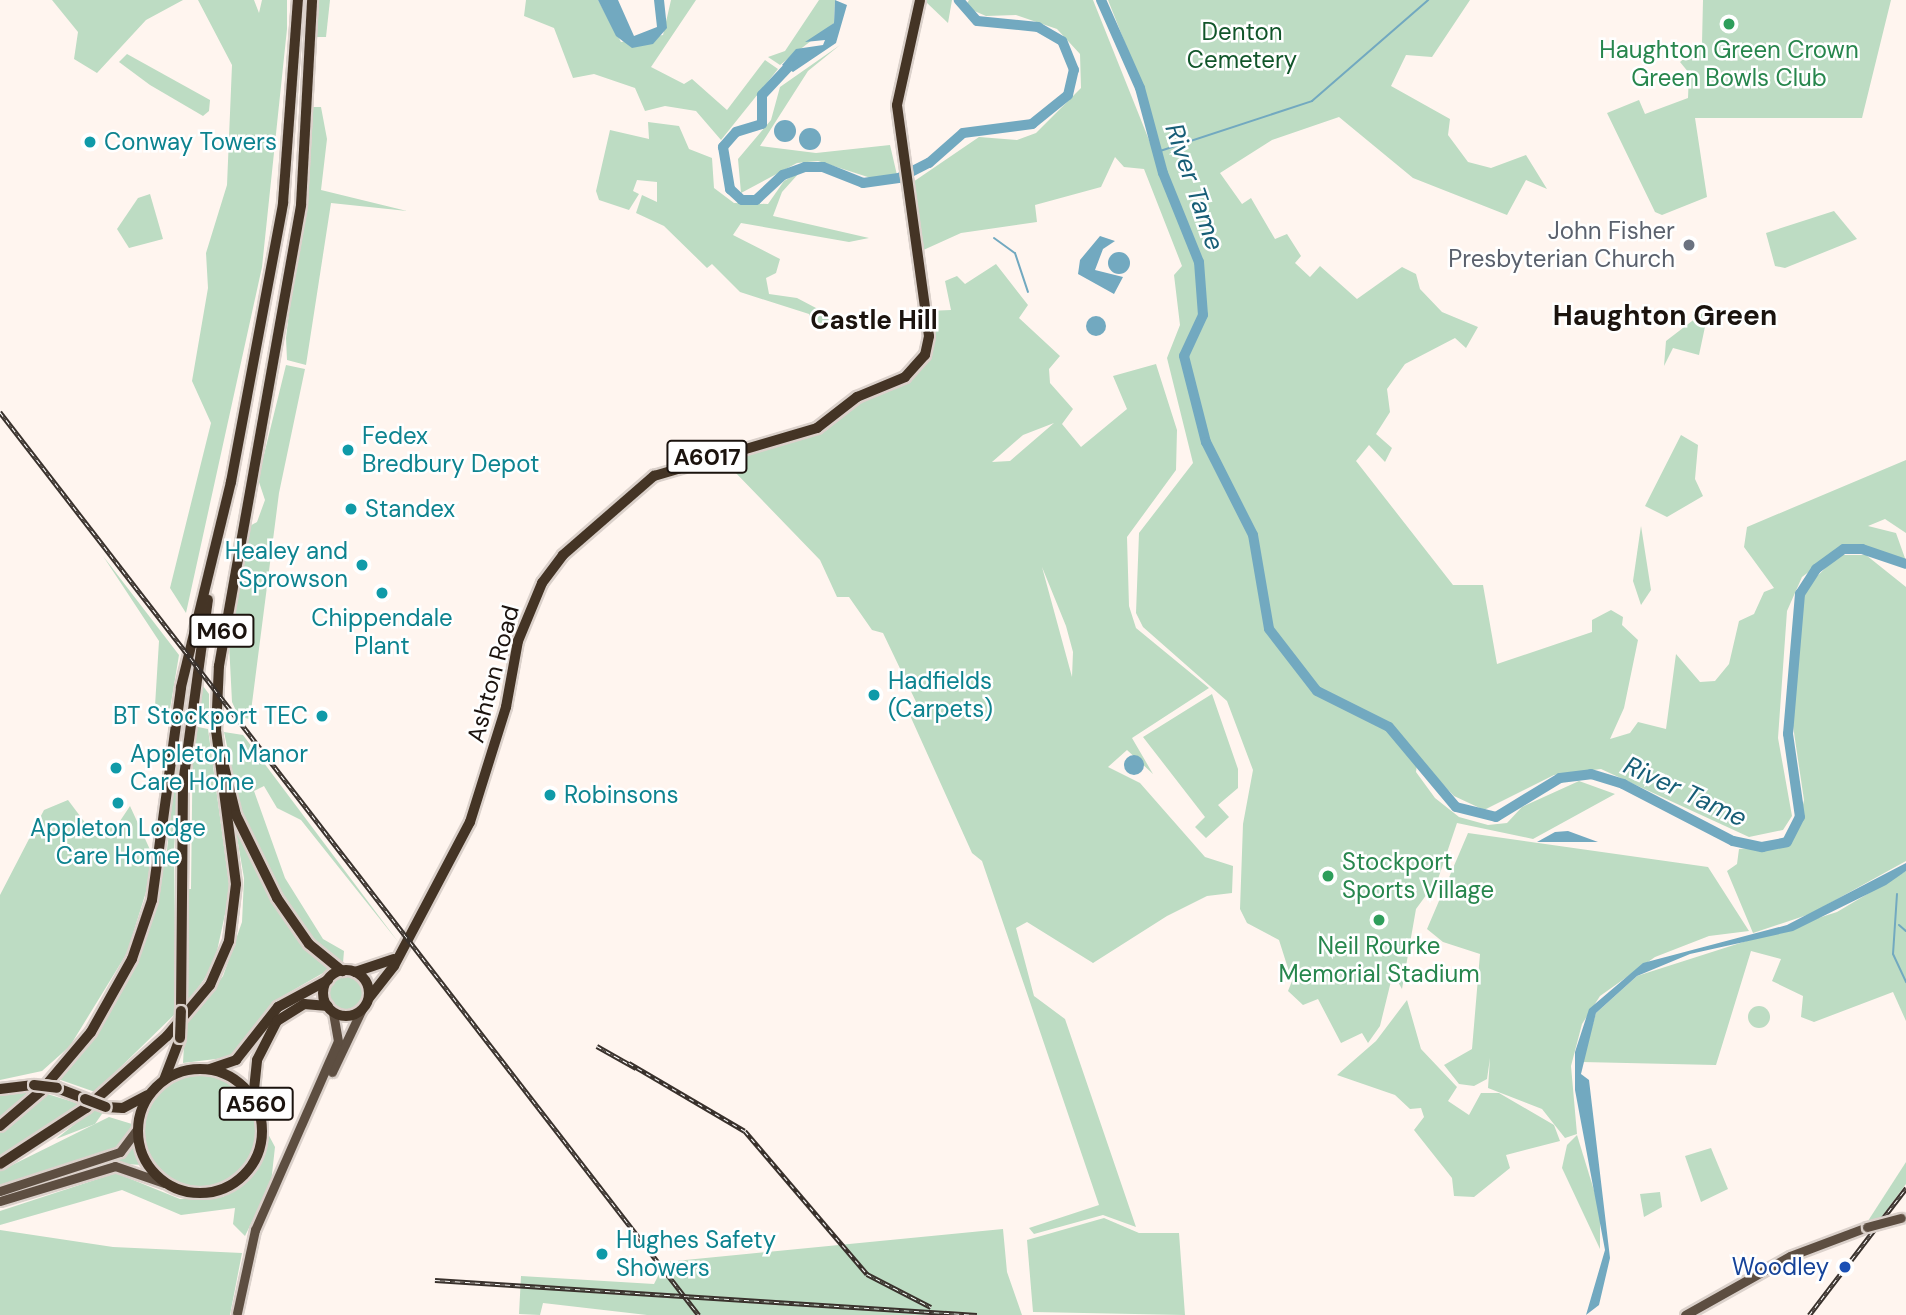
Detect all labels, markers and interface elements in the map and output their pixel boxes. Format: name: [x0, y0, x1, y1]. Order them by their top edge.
marker: Haughton Green Crown Green Bowls Club: [1721, 16, 1737, 32]
park label: Denton Cemetery: [1187, 18, 1297, 74]
place label: Haughton Green Crown Green Bowls Club: [1599, 36, 1859, 92]
water label: River Tame: [1158, 119, 1230, 255]
place label: Conway Towers: [104, 128, 277, 156]
marker: Conway Towers: [82, 134, 98, 150]
place label: John Fisher Presbyterian Church: [1448, 217, 1675, 273]
marker: John Fisher Presbyterian Church: [1681, 237, 1697, 253]
district label: Haughton Green: [1553, 299, 1777, 333]
district label: Castle Hill: [810, 305, 938, 337]
place label: Fedex Bredbury Depot: [362, 422, 539, 478]
road number: A6017: [665, 438, 749, 477]
marker: Fedex Bredbury Depot: [340, 442, 356, 458]
place label: Standex: [365, 495, 455, 523]
marker: Standex: [343, 501, 359, 517]
place label: Healey and Sprowson: [225, 537, 348, 593]
marker: Healey and Sprowson: [354, 557, 370, 573]
marker: Chippendale Plant: [374, 585, 390, 601]
street label: Ashton Road: [461, 602, 525, 746]
place label: Chippendale Plant: [311, 604, 453, 660]
road number: M60: [189, 611, 255, 650]
place label: Hadfields (Carpets): [888, 667, 993, 723]
marker: Hadfields (Carpets): [866, 687, 882, 703]
place label: BT Stockport TEC: [113, 702, 308, 730]
marker: BT Stockport TEC: [314, 708, 330, 724]
place label: Appleton Manor Care Home: [130, 740, 308, 796]
water label: River Tame: [1619, 750, 1751, 834]
marker: Appleton Manor Care Home: [108, 760, 124, 776]
place label: Robinsons: [564, 781, 678, 809]
marker: Robinsons: [542, 787, 558, 803]
marker: Appleton Lodge Care Home: [110, 795, 126, 811]
place label: Appleton Lodge Care Home: [30, 814, 206, 870]
place label: Stockport Sports Village: [1342, 848, 1494, 904]
marker: Stockport Sports Village: [1320, 868, 1336, 884]
marker: Neil Rourke Memorial Stadium: [1371, 912, 1387, 928]
place label: Neil Rourke Memorial Stadium: [1278, 932, 1480, 988]
road number: A560: [218, 1084, 294, 1124]
place label: Hughes Safety Showers: [616, 1226, 776, 1282]
marker: Hughes Safety Showers: [594, 1246, 610, 1262]
place label: Woodley: [1732, 1253, 1829, 1281]
marker: Woodley: [1835, 1257, 1855, 1277]

